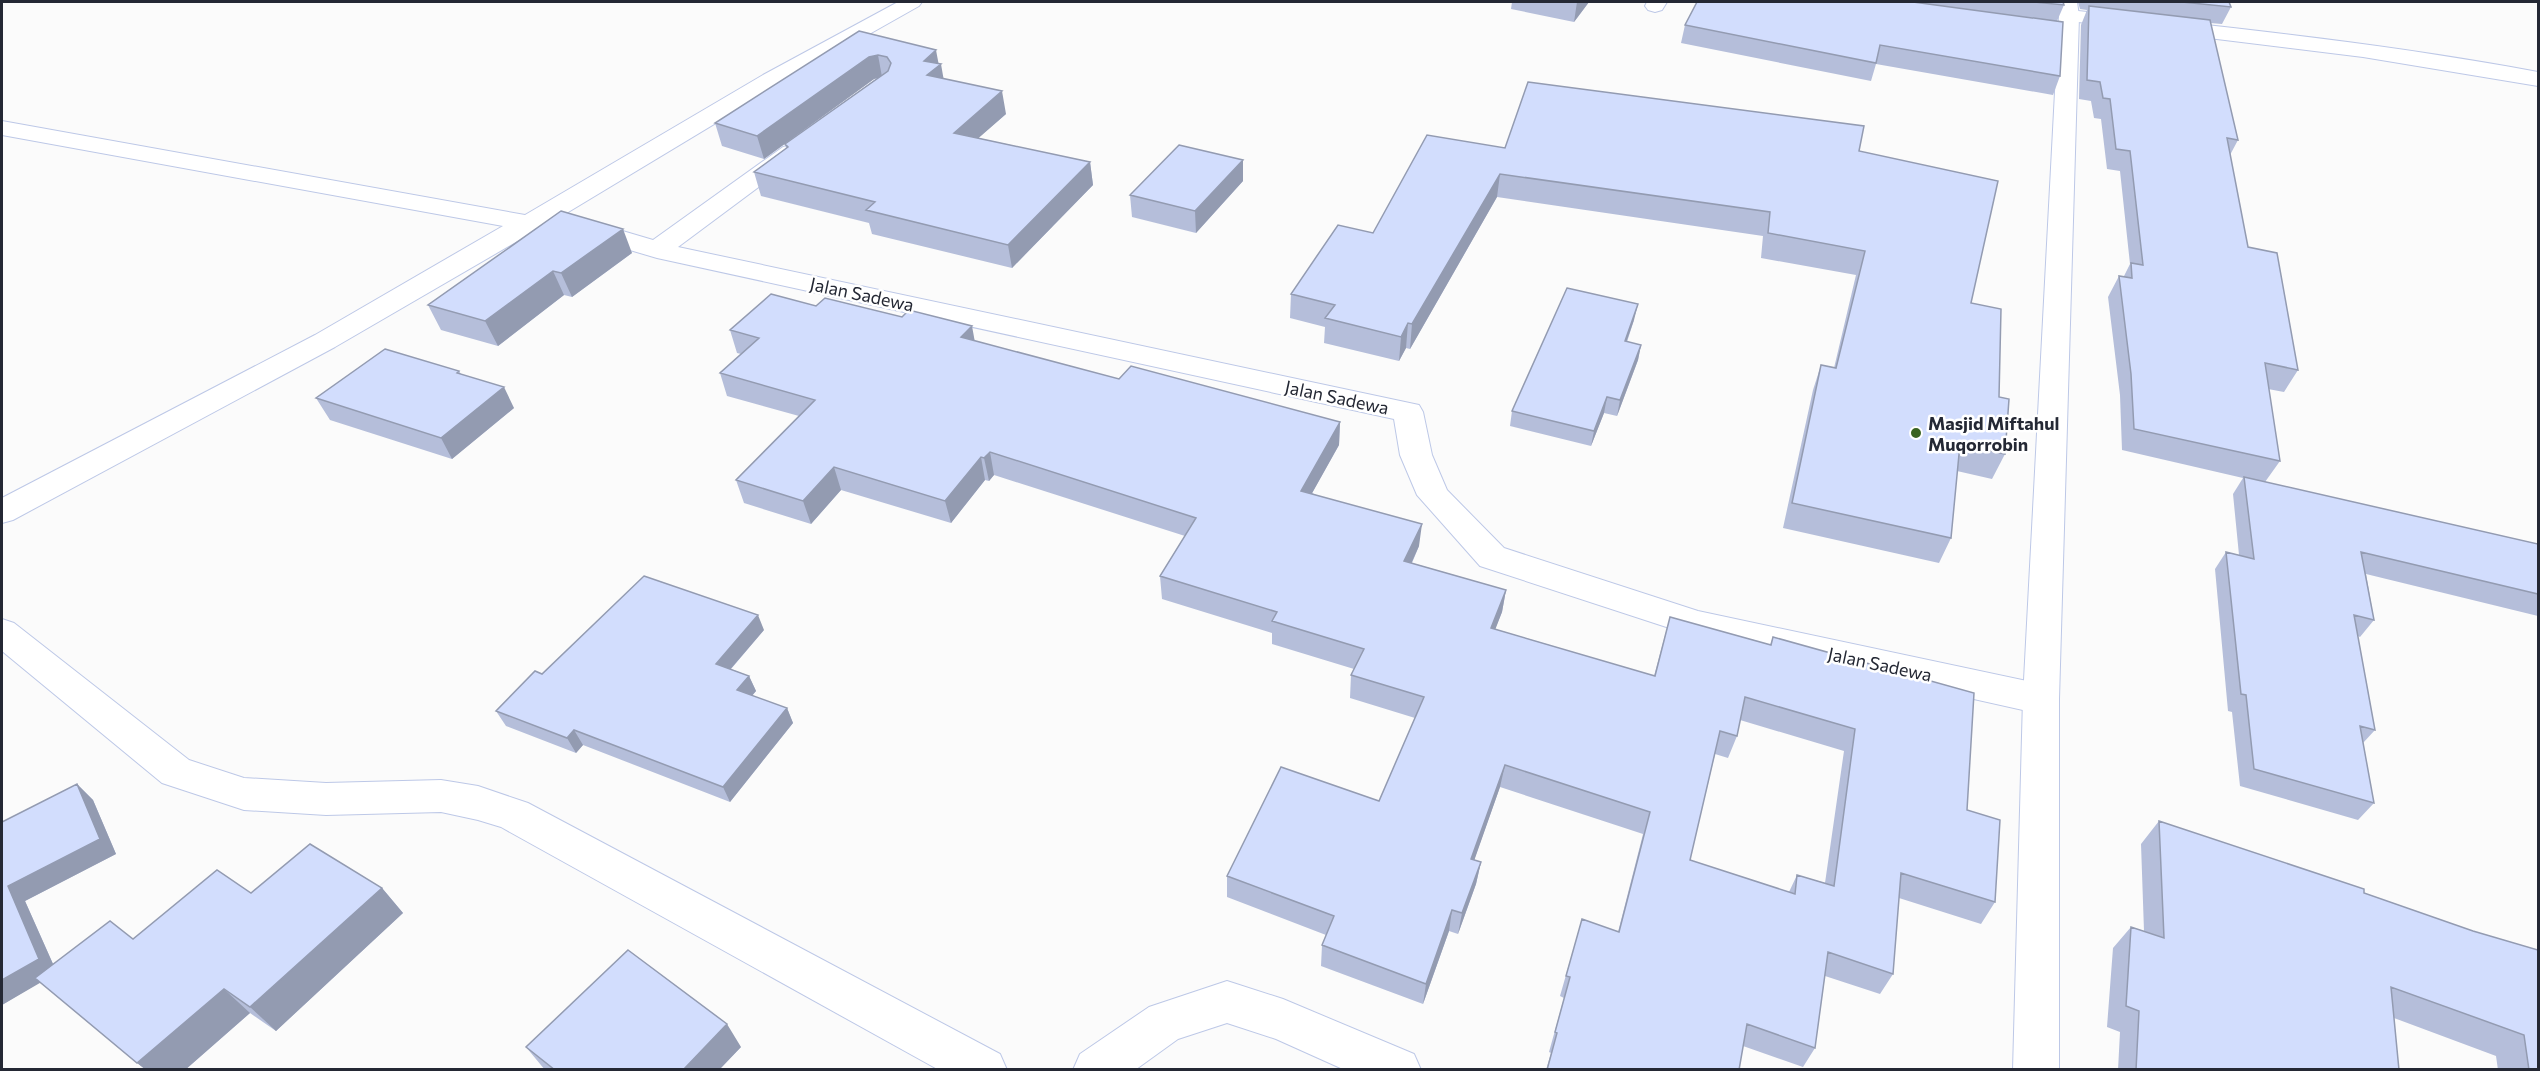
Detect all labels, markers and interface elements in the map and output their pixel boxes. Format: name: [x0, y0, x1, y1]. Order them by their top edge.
street label: Jalan Sadewa: [808, 272, 916, 316]
street label: Jalan Sadewa: [1283, 375, 1391, 419]
place label: Masjid Miftahul Muqorrobin: [1928, 412, 2059, 455]
marker: Masjid Miftahul Muqorrobin: [1909, 426, 1923, 440]
street label: Jalan Sadewa: [1826, 642, 1934, 686]

